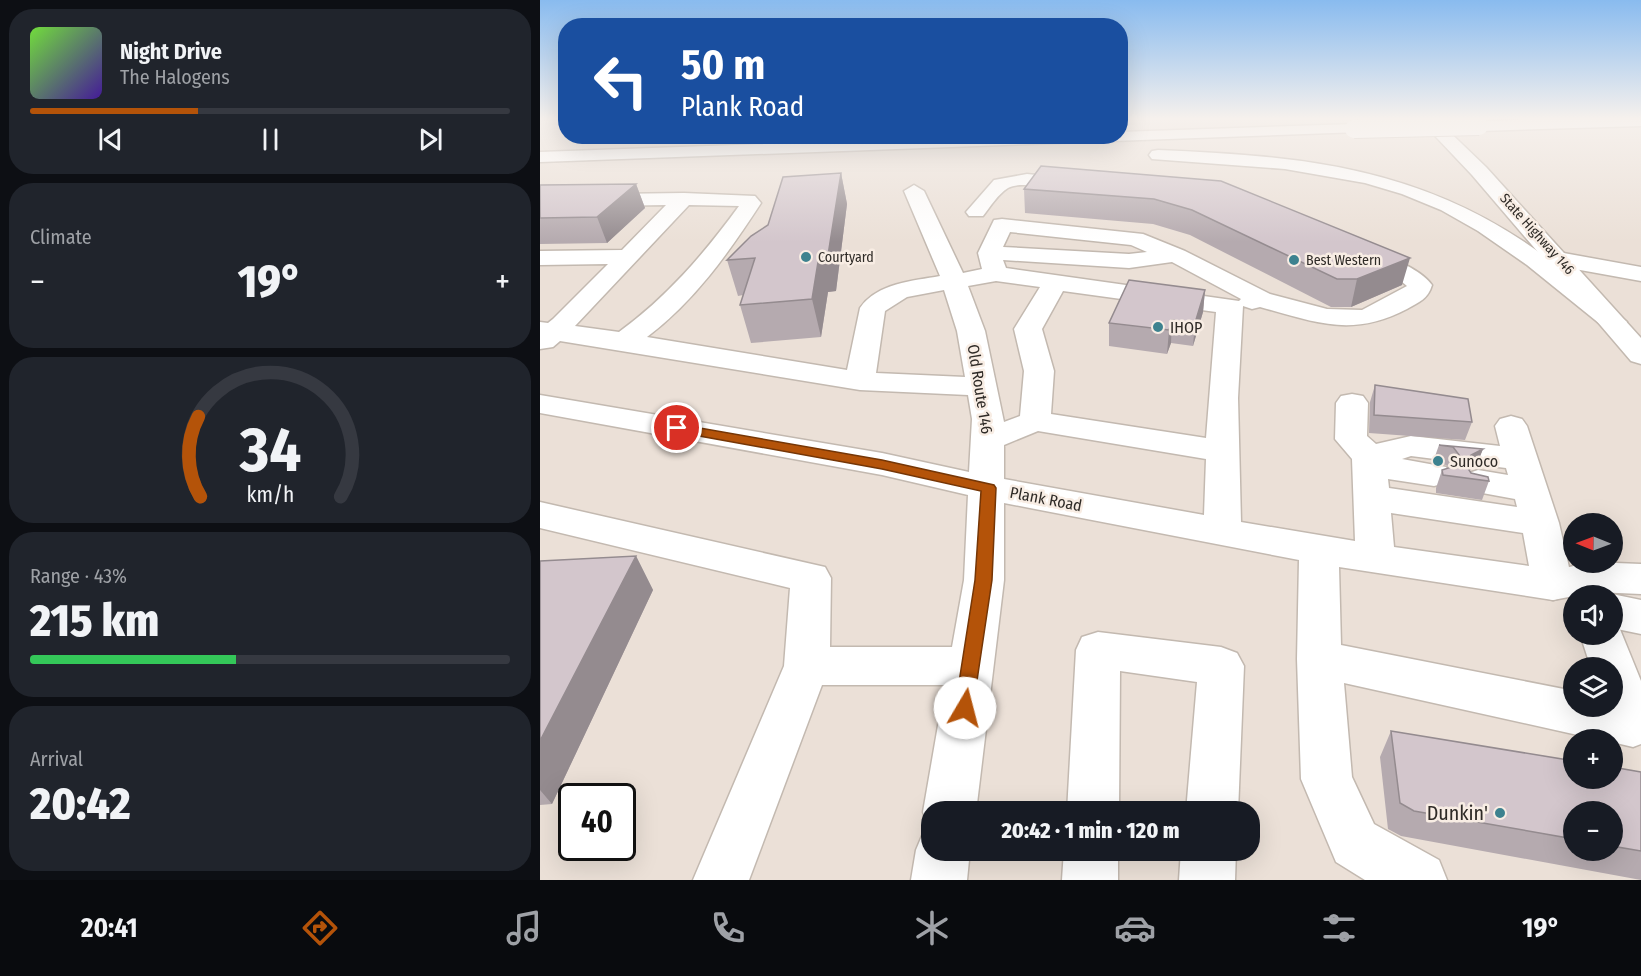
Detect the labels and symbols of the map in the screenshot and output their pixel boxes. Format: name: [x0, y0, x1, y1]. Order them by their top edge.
street label: State Highway 146: [1496, 190, 1578, 278]
place label: Courtyard: [818, 249, 874, 266]
marker: Courtyard: [799, 250, 813, 264]
place label: Best Western: [1306, 252, 1381, 269]
marker: Best Western: [1287, 253, 1301, 267]
place label: IHOP: [1170, 318, 1202, 337]
marker: IHOP: [1151, 320, 1165, 334]
street label: Old Route 146: [964, 343, 996, 435]
pin: [651, 402, 702, 453]
place label: Sunoco: [1450, 452, 1498, 471]
marker: Sunoco: [1431, 454, 1445, 468]
street label: Plank Road: [1008, 483, 1084, 515]
north arrow: [1563, 513, 1623, 573]
position arrow: [933, 676, 997, 740]
speed limit sign: 40: [558, 783, 636, 861]
place label: Dunkin': [1427, 801, 1488, 825]
marker: Dunkin': [1493, 806, 1507, 820]

